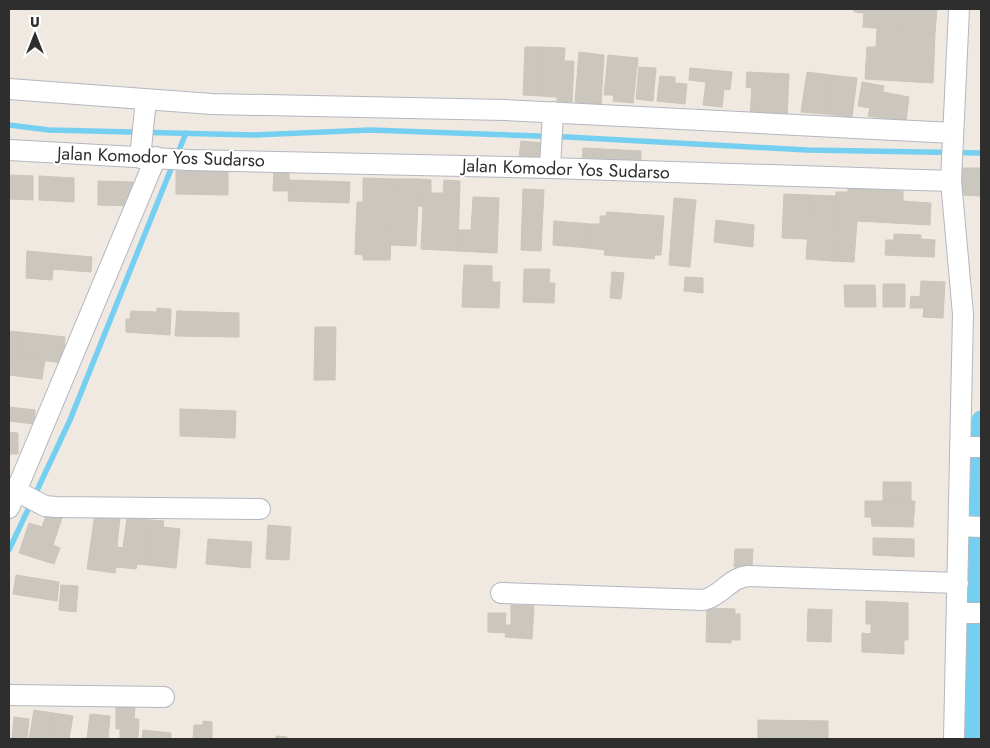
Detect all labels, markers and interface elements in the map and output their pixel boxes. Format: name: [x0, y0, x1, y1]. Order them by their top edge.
north arrow: [10, 10, 60, 60]
text: U: [30, 12, 40, 32]
street label: Jalan Komodor Yos Sudarso: [55, 140, 265, 174]
street label: Jalan Komodor Yos Sudarso: [460, 152, 670, 186]

